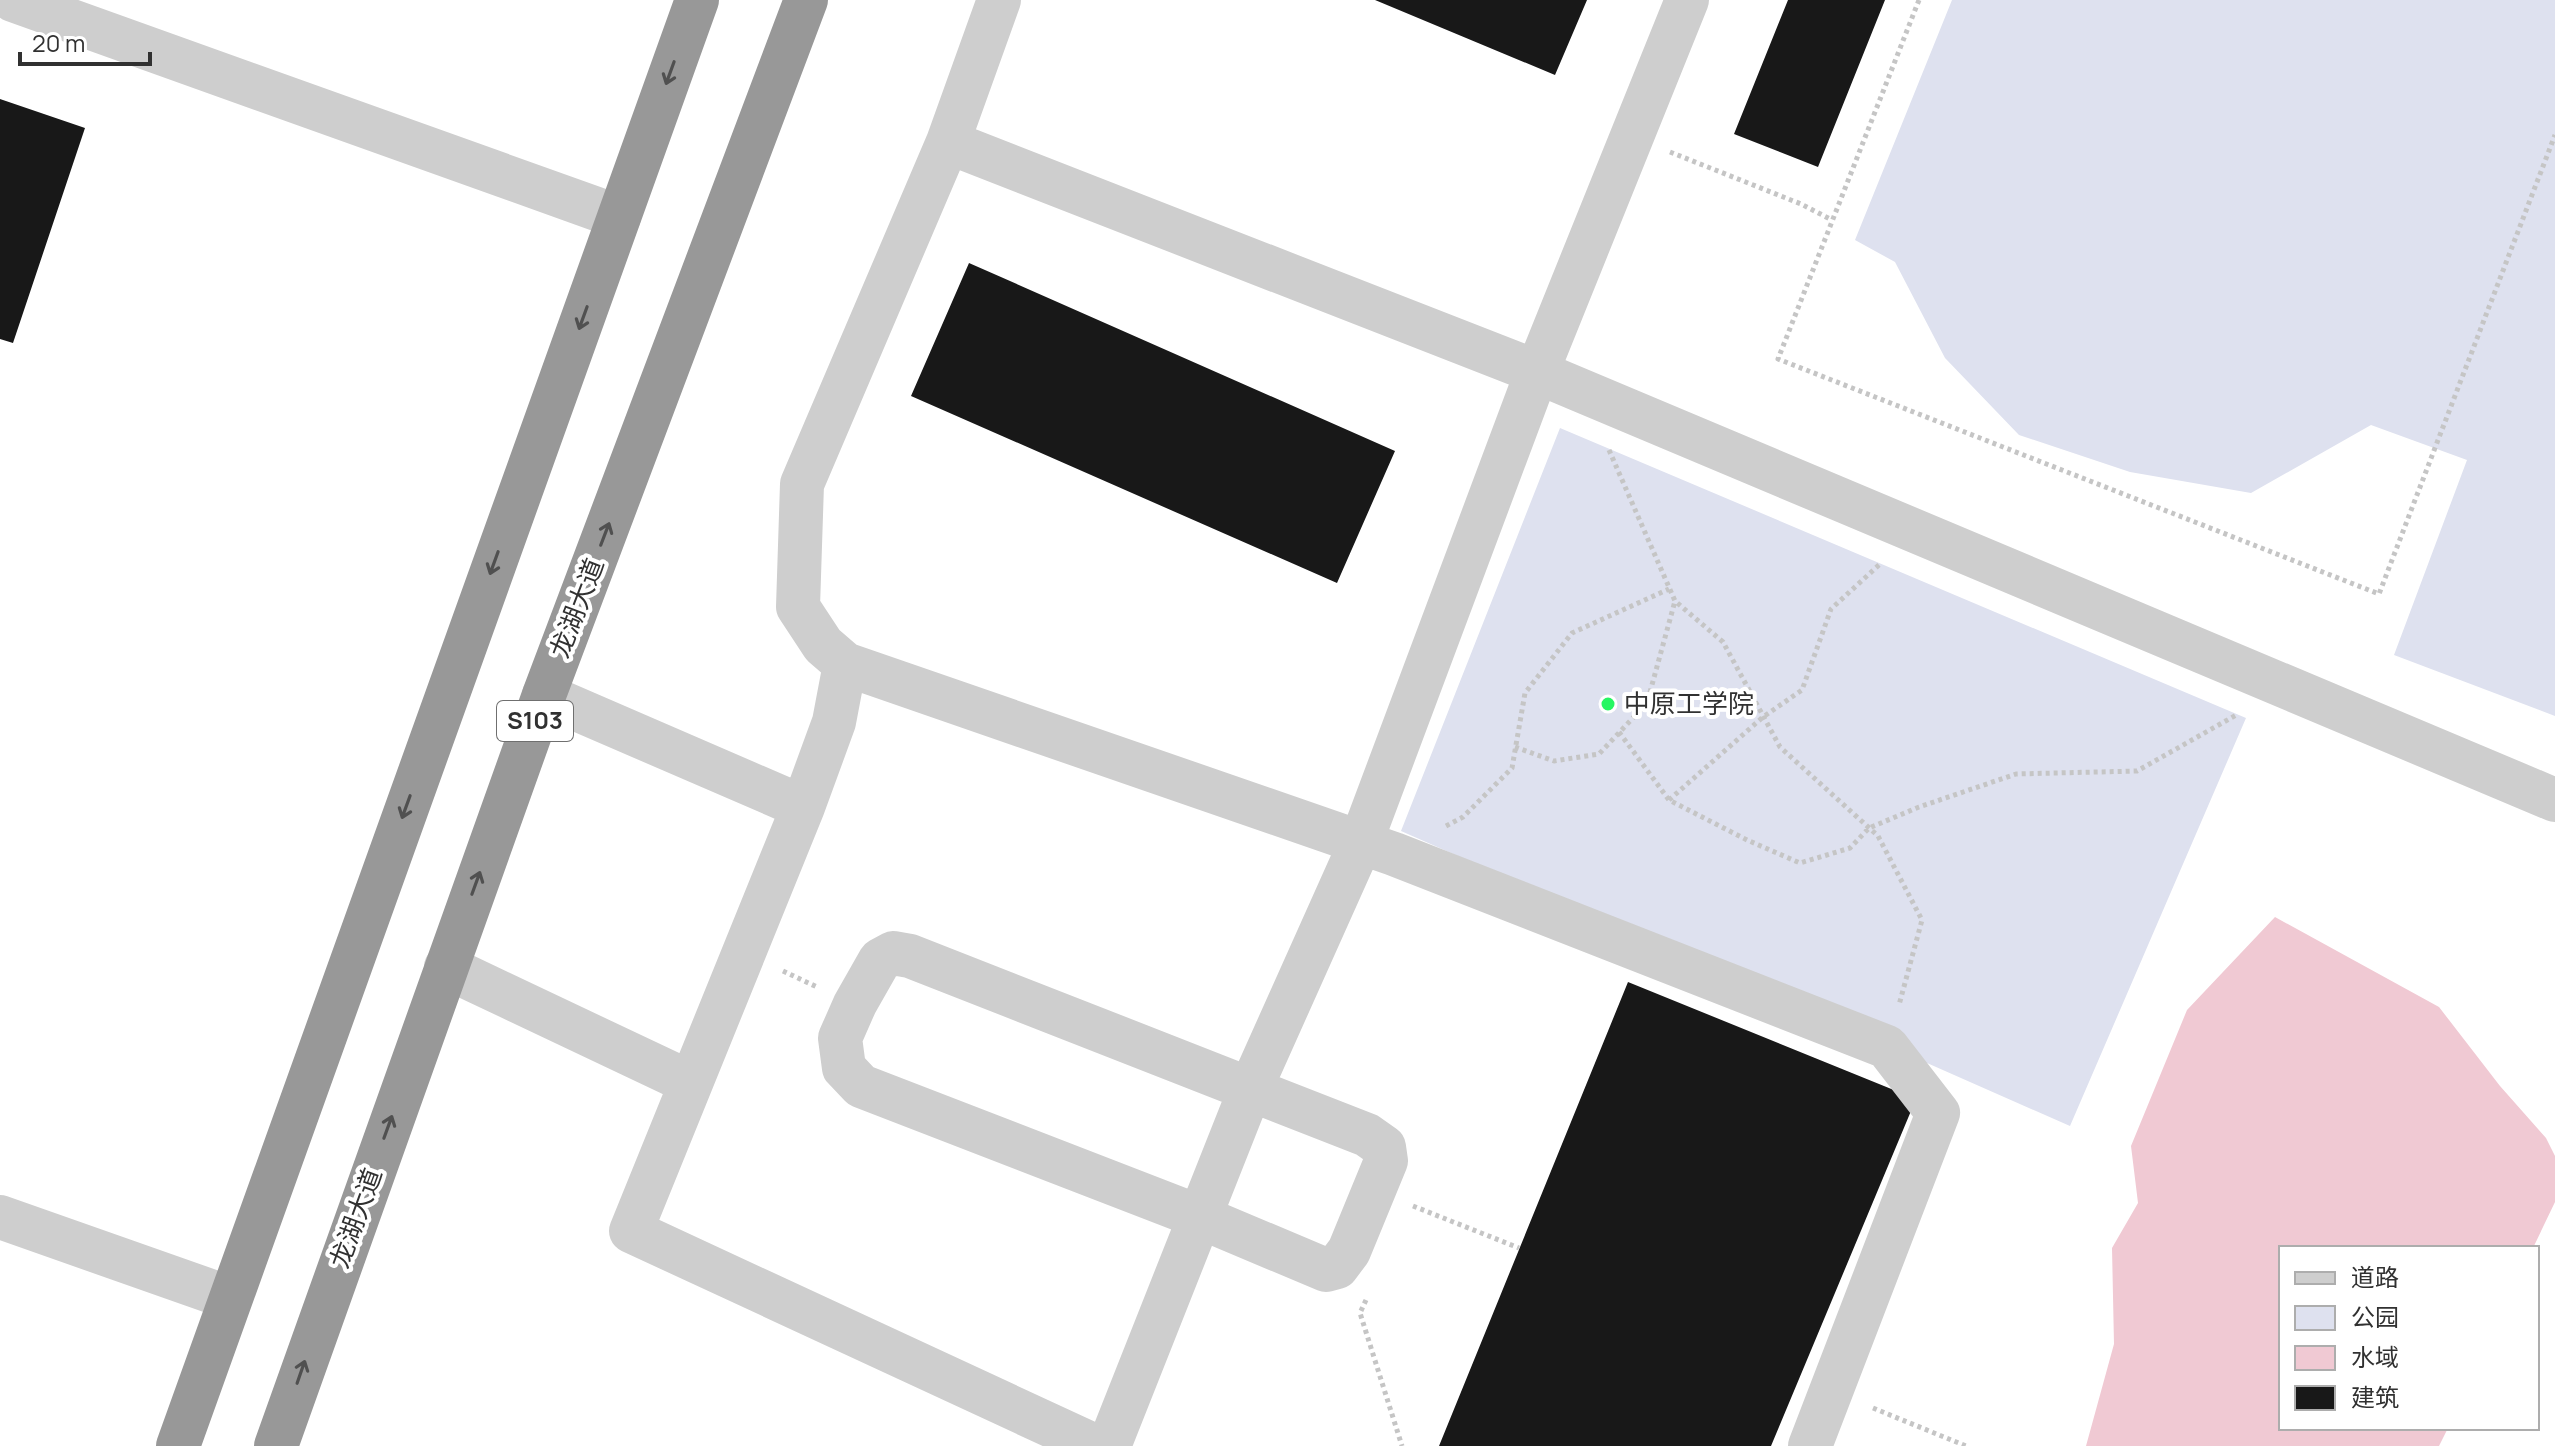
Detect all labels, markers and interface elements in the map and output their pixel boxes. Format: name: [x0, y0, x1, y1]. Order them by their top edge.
scale bar: [20, 16, 150, 66]
text: 20 m: [32, 26, 85, 59]
one-way arrow: [662, 61, 677, 86]
one-way arrow: [574, 305, 589, 330]
one-way arrow: [599, 522, 613, 547]
one-way arrow: [486, 550, 501, 575]
street label: 龙湖大道: [541, 553, 612, 663]
place label: 中原工学院: [1624, 685, 1754, 721]
marker: 中原工学院: [1599, 695, 1617, 713]
road number: S103: [497, 701, 573, 741]
one-way arrow: [398, 795, 413, 820]
one-way arrow: [470, 871, 484, 896]
one-way arrow: [382, 1115, 397, 1140]
street label: 龙湖大道: [320, 1163, 390, 1273]
legend: [2279, 1246, 2539, 1430]
text: 道路: [2351, 1260, 2399, 1293]
text: 公园: [2351, 1300, 2399, 1333]
text: 水域: [2351, 1340, 2399, 1373]
one-way arrow: [295, 1361, 309, 1385]
text: 建筑: [2351, 1380, 2399, 1413]

